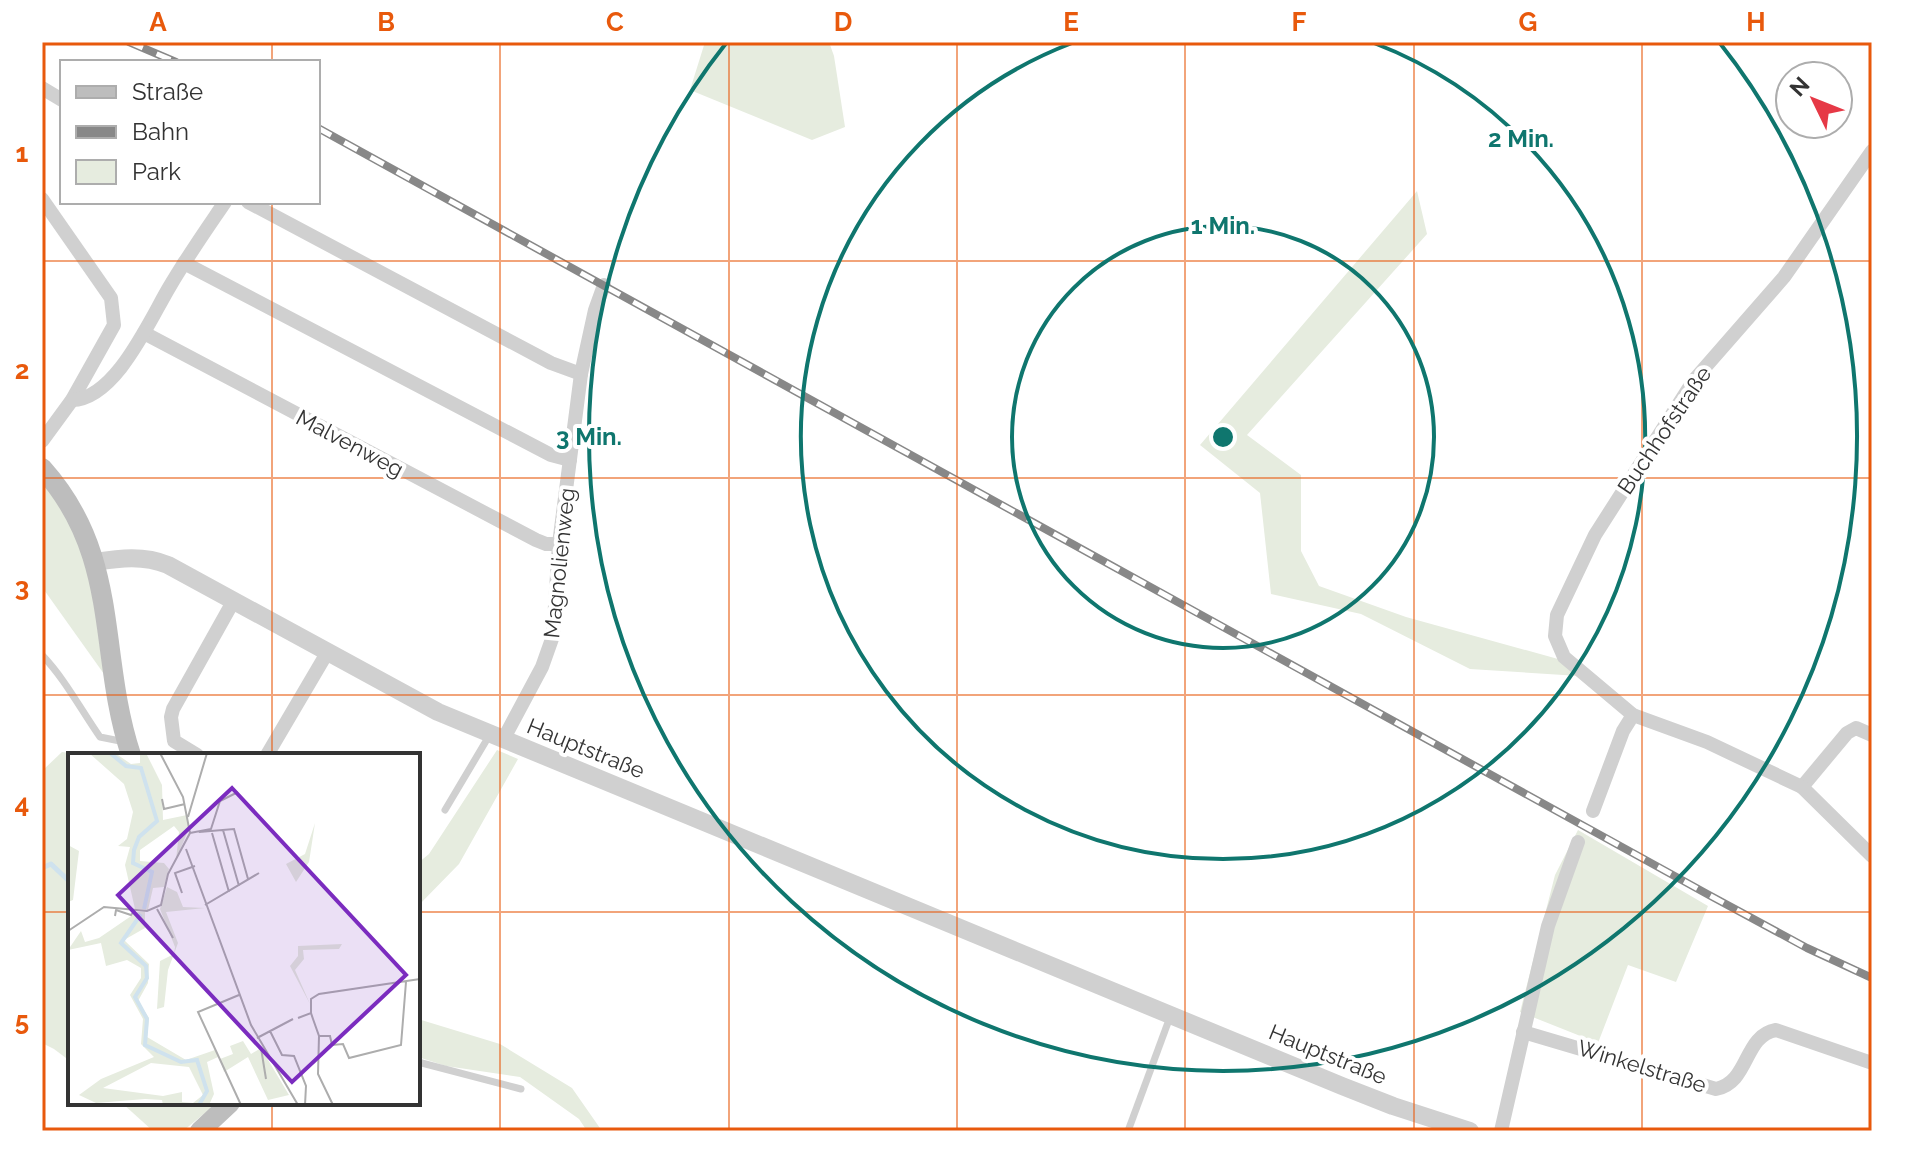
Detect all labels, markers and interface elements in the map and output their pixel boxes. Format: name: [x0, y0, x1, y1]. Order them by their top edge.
text: A: [149, 7, 167, 37]
text: B: [377, 7, 395, 37]
text: C: [606, 7, 624, 37]
text: D: [834, 7, 852, 37]
text: E: [1063, 7, 1079, 37]
text: F: [1292, 7, 1307, 37]
text: G: [1519, 7, 1537, 37]
text: H: [1746, 7, 1766, 37]
legend: [60, 60, 320, 204]
north arrow: [1774, 60, 1854, 140]
text: N: [1784, 71, 1815, 101]
text: Straße: [132, 77, 203, 106]
text: Bahn: [132, 117, 189, 146]
text: 2 Min.: [1488, 124, 1554, 153]
text: 1: [16, 138, 29, 168]
text: Park: [132, 157, 181, 186]
text: 1 Min.: [1191, 211, 1255, 240]
text: 2: [15, 355, 29, 385]
street label: Buchhofstraße: [1612, 361, 1716, 499]
street label: Malvenweg: [292, 404, 408, 482]
text: 3 Min.: [556, 422, 622, 451]
centre of rings: [1209, 423, 1237, 451]
street label: Magnolienweg: [538, 487, 580, 639]
text: 3: [15, 572, 29, 602]
street label: Hauptstraße: [523, 713, 649, 783]
inset map: [68, 753, 420, 1105]
text: 4: [15, 789, 29, 819]
text: 5: [15, 1006, 29, 1036]
street label: Hauptstraße: [1265, 1019, 1391, 1089]
street label: Winkelstraße: [1574, 1034, 1710, 1098]

